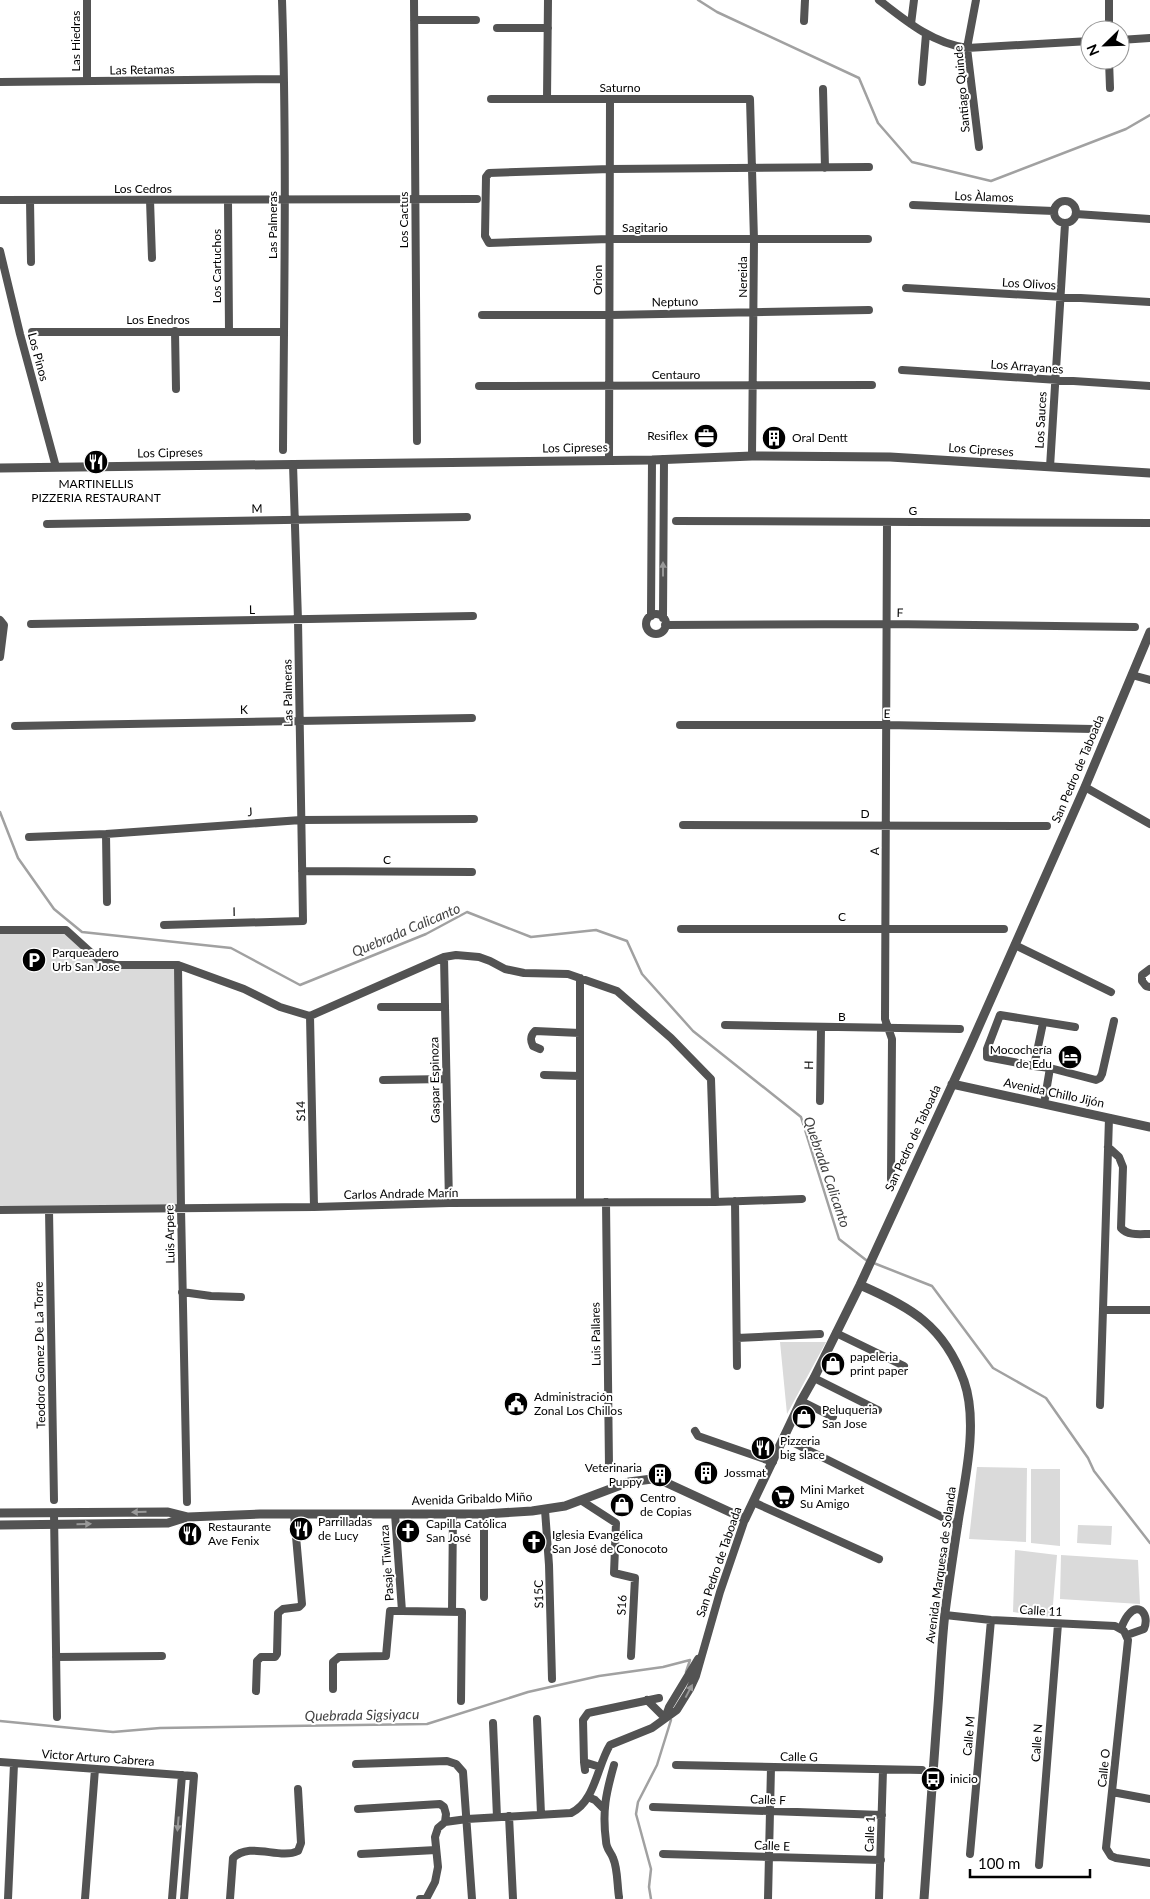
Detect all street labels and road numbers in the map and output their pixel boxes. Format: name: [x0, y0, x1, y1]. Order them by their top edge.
street label: Las Hiedras: [68, 11, 83, 71]
street label: Santiago Quinde: [950, 45, 973, 133]
street label: Las Retamas: [109, 61, 175, 78]
street label: Saturno: [599, 80, 641, 95]
street label: Los Cedros: [114, 181, 172, 196]
street label: Los Àlamos: [954, 188, 1014, 205]
street label: Las Palmeras: [265, 191, 280, 259]
street label: Los Cactus: [396, 192, 411, 248]
street label: Sagitario: [622, 220, 668, 235]
street label: Los Cartuchos: [209, 229, 224, 303]
street label: Nereida: [735, 256, 750, 298]
street label: Orion: [590, 265, 605, 295]
street label: Los Olivos: [1002, 275, 1056, 292]
street label: Neptuno: [652, 294, 699, 309]
street label: Los Enedros: [126, 312, 190, 327]
street label: Los Pinos: [25, 331, 52, 383]
street label: Los Arrayanes: [990, 356, 1064, 377]
street label: Centauro: [652, 367, 701, 382]
street label: Los Sauces: [1032, 391, 1049, 449]
street label: Los Cipreses: [542, 439, 608, 456]
street label: Los Cipreses: [948, 440, 1014, 459]
street label: Los Cipreses: [137, 444, 203, 461]
street label: M: [251, 501, 263, 516]
street label: G: [909, 503, 918, 518]
street label: L: [249, 602, 255, 617]
street label: F: [896, 605, 904, 620]
street label: Las Palmeras: [279, 659, 296, 727]
street label: K: [240, 702, 248, 717]
street label: E: [883, 706, 891, 721]
street label: San Pedro de Taboada: [1048, 713, 1107, 825]
street label: J: [247, 804, 253, 819]
street label: D: [860, 806, 870, 821]
street label: A: [867, 846, 882, 855]
street label: C: [383, 852, 391, 867]
street label: I: [232, 904, 236, 919]
street label: C: [838, 909, 846, 924]
street label: B: [838, 1009, 846, 1024]
street label: Gaspar Espinoza: [426, 1037, 443, 1123]
street label: H: [801, 1060, 816, 1070]
street label: Avenida Chillo Jijón: [1002, 1075, 1106, 1110]
street label: San Pedro de Taboada: [881, 1082, 944, 1193]
street label: S14: [293, 1101, 308, 1121]
street label: Carlos Andrade Marín: [344, 1185, 458, 1202]
street label: Luis Arpere: [161, 1204, 178, 1264]
street label: Teodoro Gomez De La Torre: [31, 1281, 48, 1429]
street label: Luis Pallares: [587, 1302, 604, 1366]
street label: Avenida Marquesa de Solanda: [922, 1486, 959, 1644]
street label: Avenida Gribaldo Miño: [411, 1489, 533, 1508]
street label: San Pedro de Taboada: [693, 1505, 744, 1619]
street label: Pasaje Tiwinza: [376, 1524, 397, 1602]
street label: S15C: [531, 1580, 546, 1608]
street label: S16: [613, 1594, 630, 1616]
street label: Calle 11: [1019, 1602, 1063, 1619]
street label: Calle M: [959, 1715, 978, 1757]
street label: Calle N: [1028, 1723, 1045, 1763]
street label: Victor Arturo Cabrera: [41, 1746, 155, 1769]
street label: Calle O: [1094, 1748, 1113, 1788]
street label: Calle G: [780, 1749, 818, 1764]
street label: Calle F: [750, 1791, 786, 1808]
street label: Calle 1: [861, 1816, 878, 1852]
street label: Calle E: [754, 1837, 790, 1854]

